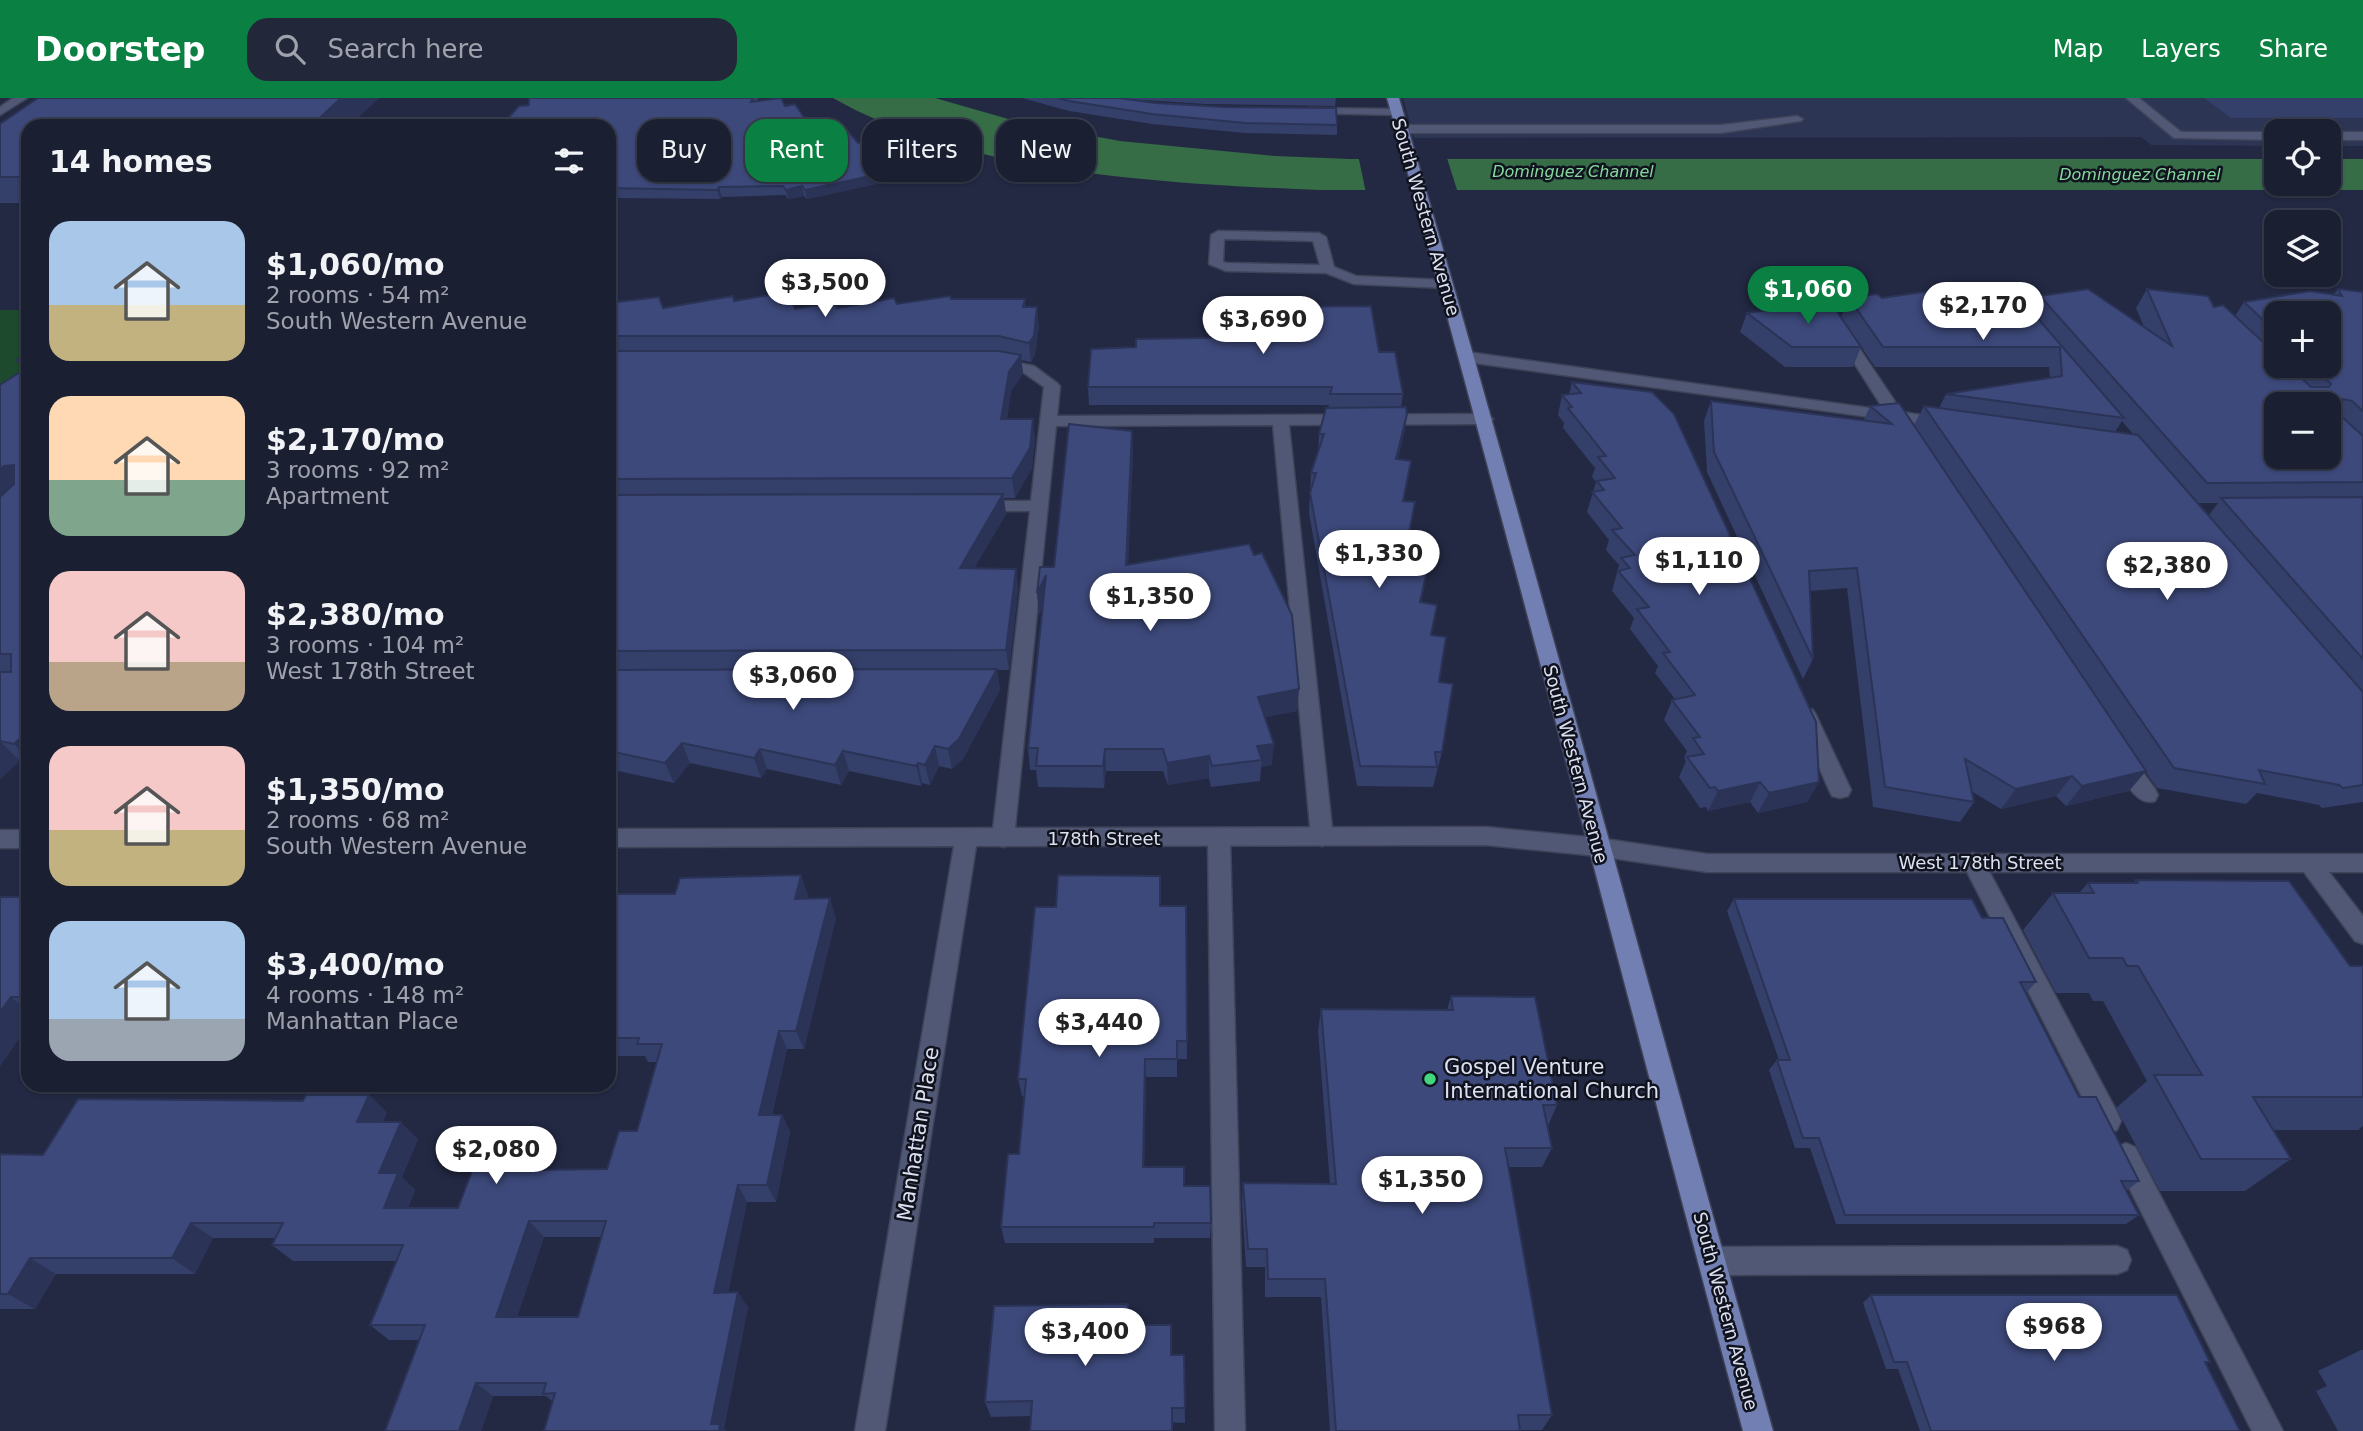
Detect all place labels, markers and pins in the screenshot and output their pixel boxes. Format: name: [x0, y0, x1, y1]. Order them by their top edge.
pin: $3,500: [768, 260, 882, 319]
pin: $1,060: [1751, 266, 1865, 326]
pin: $2,170: [1926, 282, 2040, 342]
pin: $3,690: [1206, 296, 1320, 356]
pin: $1,330: [1322, 531, 1436, 590]
pin: $1,110: [1642, 538, 1756, 597]
pin: $2,380: [2110, 542, 2224, 602]
pin: $1,350: [1093, 574, 1207, 633]
pin: $3,060: [736, 652, 850, 712]
pin: $3,440: [1042, 1000, 1156, 1059]
place label: Gospel Venture International Church: [1444, 1055, 1659, 1103]
marker: Gospel Venture International Church: [1422, 1071, 1438, 1087]
pin: $2,080: [439, 1126, 553, 1186]
pin: $1,350: [1365, 1156, 1479, 1216]
pin: $968: [2013, 1304, 2095, 1363]
pin: $3,400: [1028, 1308, 1142, 1368]

